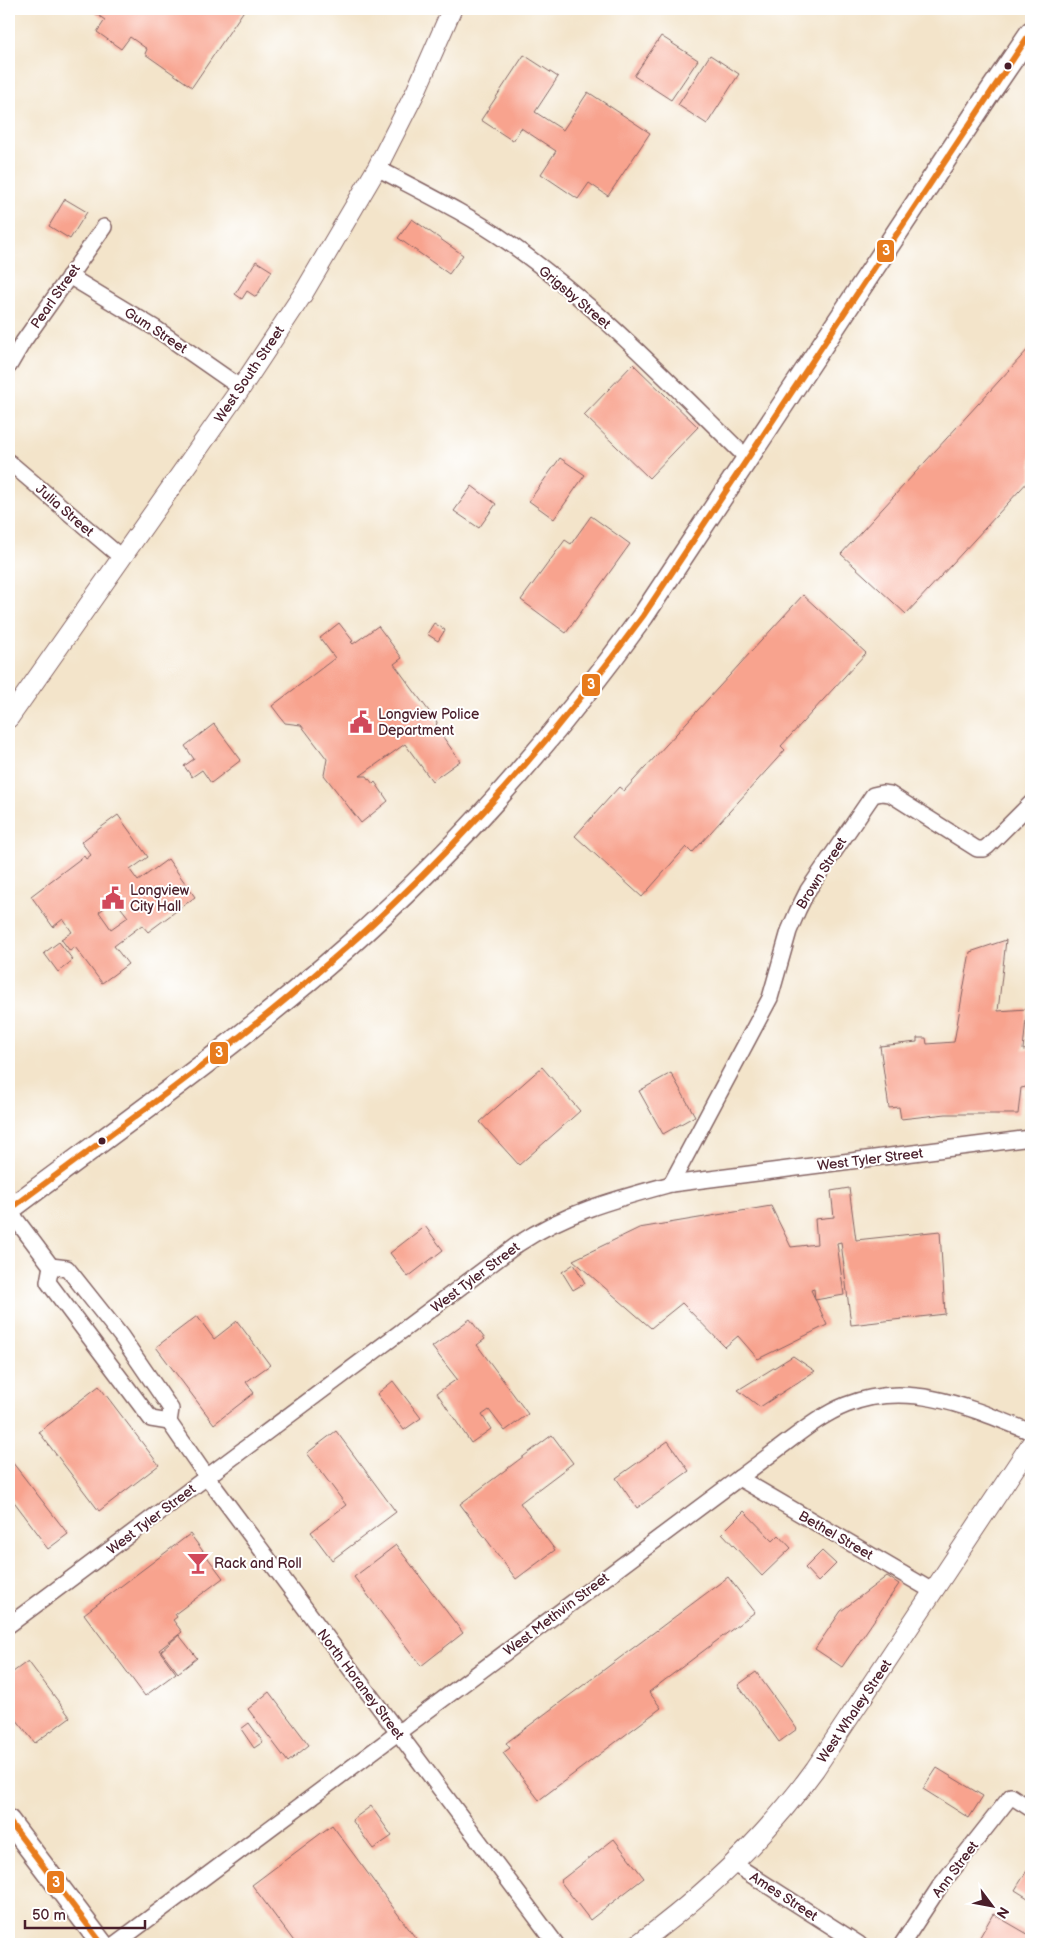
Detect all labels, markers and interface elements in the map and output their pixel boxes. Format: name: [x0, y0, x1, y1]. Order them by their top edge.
unlabelled marker: [1003, 61, 1013, 71]
line badge: 3: [876, 239, 895, 263]
text: 3: [882, 242, 890, 259]
street label: Pearl Street: [27, 260, 84, 332]
street label: Grigsby Street: [535, 262, 615, 333]
street label: Gum Street: [121, 304, 191, 357]
street label: West South Street: [211, 322, 288, 426]
street label: Julia Street: [32, 481, 98, 541]
line badge: 3: [581, 673, 601, 697]
text: 3: [587, 676, 595, 693]
place label: Longview Police Department: [378, 706, 479, 739]
public building icon: Longview Police Department: [348, 709, 374, 735]
street label: Brown Street: [793, 834, 851, 912]
place label: Longview City Hall: [130, 882, 190, 915]
public building icon: Longview City Hall: [100, 885, 126, 911]
line badge: 3: [209, 1041, 229, 1065]
text: 3: [215, 1044, 223, 1061]
unlabelled marker: [97, 1136, 107, 1146]
street label: West Tyler Street: [816, 1144, 925, 1174]
street label: West Tyler Street: [428, 1238, 524, 1316]
street label: West Tyler Street: [104, 1480, 200, 1558]
street label: Bethel Street: [795, 1507, 877, 1564]
bar icon: Rack and Roll: [185, 1550, 211, 1576]
place label: Rack and Roll: [214, 1555, 302, 1572]
street label: West Methvin Street: [500, 1569, 613, 1660]
street label: North Horaney Street: [314, 1626, 408, 1743]
street label: West Whaley Street: [813, 1656, 896, 1766]
street label: Ann Street: [929, 1837, 983, 1901]
street label: Ames Street: [747, 1868, 821, 1925]
line badge: 3: [46, 1870, 65, 1894]
text: 3: [52, 1874, 60, 1891]
north arrow: [968, 1880, 1018, 1930]
scale bar: [25, 1898, 145, 1930]
text: N: [993, 1904, 1013, 1922]
text: 50 m: [32, 1906, 66, 1925]

